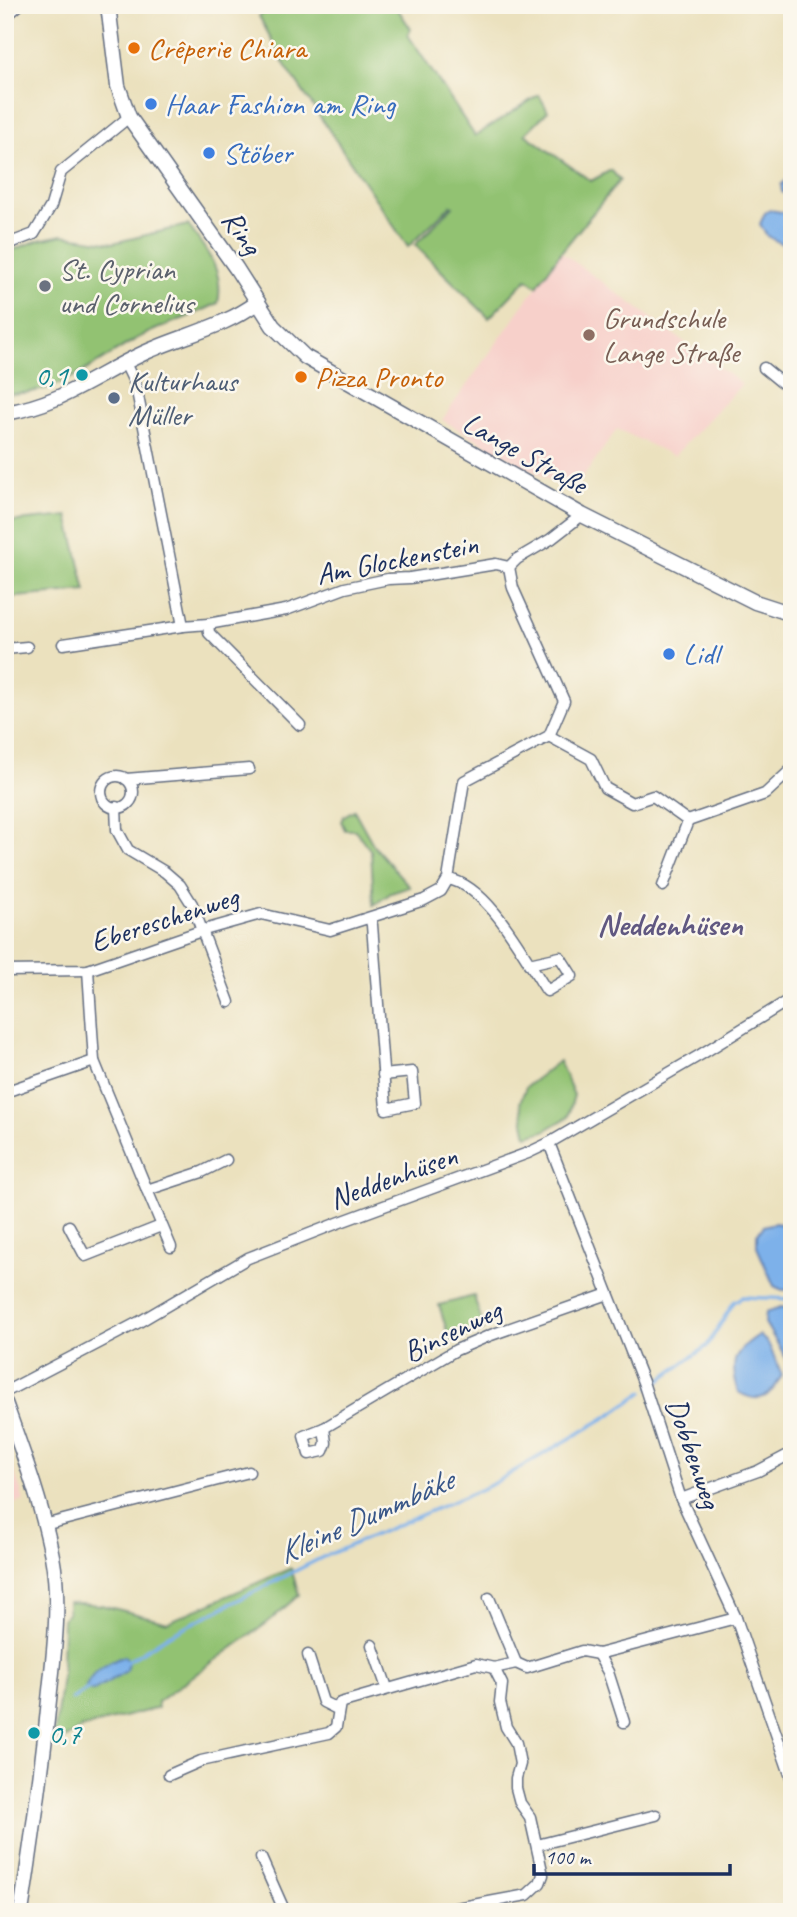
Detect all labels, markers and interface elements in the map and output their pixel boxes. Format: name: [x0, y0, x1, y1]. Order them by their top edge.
place label: Crêperie Chiara: [148, 29, 308, 67]
marker: Crêperie Chiara: [126, 40, 142, 56]
place label: Haar Fashion am Ring: [165, 85, 396, 123]
marker: Haar Fashion am Ring: [143, 96, 159, 112]
place label: Stöber: [223, 134, 294, 172]
marker: Stöber: [201, 145, 217, 161]
street label: Ring: [213, 202, 272, 264]
place label: St. Cyprian und Cornelius: [59, 250, 196, 322]
marker: St. Cyprian und Cornelius: [37, 278, 53, 294]
place label: Grundschule Lange Straße: [603, 299, 742, 371]
marker: Grundschule Lange Straße: [581, 327, 597, 343]
place label: 0,1: [35, 356, 69, 394]
place label: Pizza Pronto: [315, 358, 444, 396]
place label: Kulturhaus Müller: [128, 362, 240, 434]
marker: 0,1: [74, 367, 90, 383]
marker: Pizza Pronto: [293, 369, 309, 385]
marker: Kulturhaus Müller: [106, 390, 122, 406]
street label: Lange Straße: [456, 403, 596, 504]
street label: Am Glockenstein: [313, 525, 482, 593]
place label: Lidl: [683, 635, 723, 673]
marker: Lidl: [661, 646, 677, 662]
street label: Ebereschenweg: [85, 877, 245, 961]
district label: Neddenhüsen: [597, 904, 744, 945]
street label: Neddenhüsen: [324, 1136, 463, 1218]
street label: Binsenweg: [397, 1290, 509, 1371]
street label: Dobbenweg: [658, 1393, 731, 1515]
water label: Kleine Dummbäke: [271, 1458, 463, 1573]
place label: 0,7: [48, 1714, 82, 1752]
marker: 0,7: [26, 1725, 42, 1741]
scale bar: [534, 1833, 730, 1877]
text: 100 m: [545, 1844, 592, 1870]

